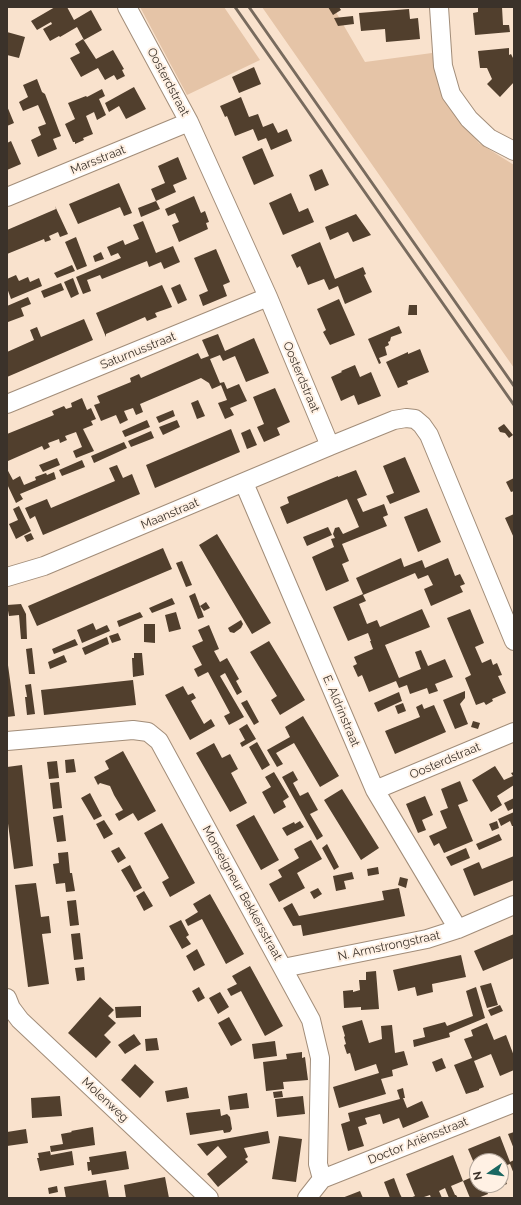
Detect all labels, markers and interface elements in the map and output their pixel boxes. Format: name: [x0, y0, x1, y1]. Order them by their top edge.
street label: Oosterdstraat: [144, 45, 192, 119]
street label: Marsstraat: [68, 142, 128, 178]
street label: Saturnusstraat: [98, 329, 178, 373]
street label: Oosterdstraat: [280, 339, 322, 415]
street label: Maanstraat: [139, 495, 201, 533]
street label: E. Aldrinstraat: [319, 673, 363, 749]
street label: Oosterdstraat: [407, 740, 483, 782]
street label: Monseigneur Bekkersstraat: [199, 823, 285, 963]
street label: N. Armstrongstraat: [336, 928, 442, 964]
street label: Molenweg: [79, 1075, 131, 1125]
street label: Doctor Ariënsstraat: [366, 1114, 470, 1168]
north arrow: [469, 1153, 509, 1193]
text: N: [471, 1170, 485, 1181]

